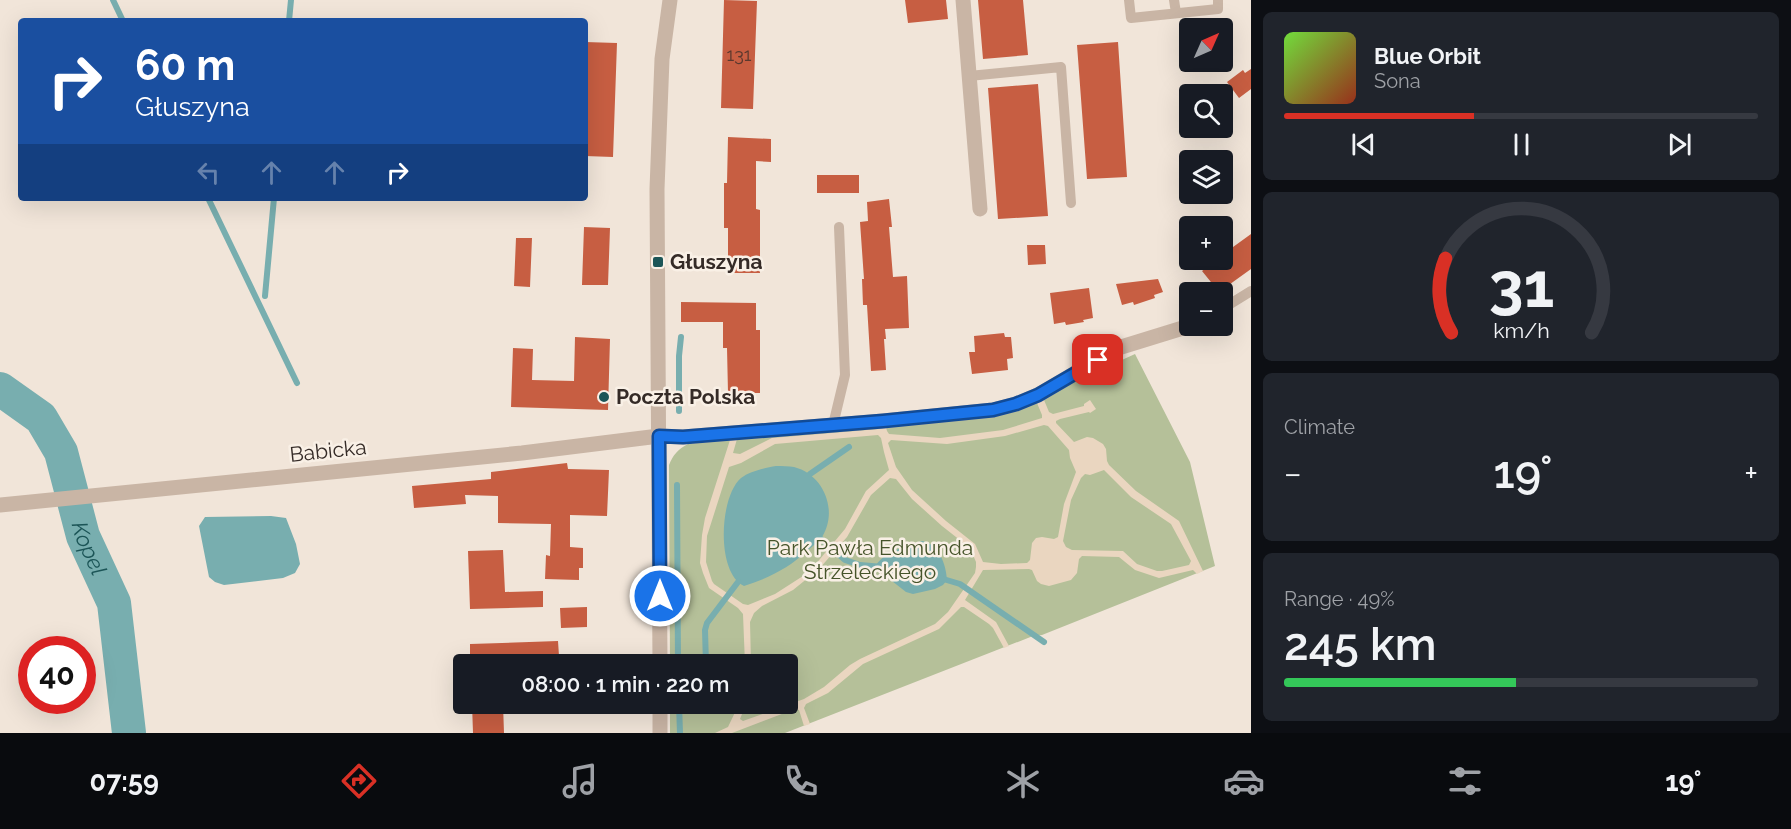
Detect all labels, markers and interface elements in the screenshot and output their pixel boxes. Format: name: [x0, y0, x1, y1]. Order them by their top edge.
north arrow: [1179, 18, 1233, 72]
map controls: [1179, 18, 1233, 336]
text: 60 m: [135, 41, 235, 90]
icon: right: [36, 42, 114, 120]
text: Blue Orbit: [1374, 43, 1481, 69]
house number: 131: [726, 44, 752, 65]
text: Sona: [1374, 69, 1421, 93]
button: search: [1179, 84, 1233, 138]
text: Głuszyna: [135, 91, 250, 122]
icon: previous: [1347, 128, 1380, 161]
icon: pause: [1505, 128, 1538, 161]
icon: next: [1663, 128, 1696, 161]
button: layers: [1179, 150, 1233, 204]
icon: left: [192, 156, 225, 189]
icon: ahead: [255, 156, 288, 189]
icon: ahead: [318, 156, 351, 189]
icon: right: [381, 156, 414, 189]
button: +: [1179, 216, 1233, 270]
place label: Głuszyna: [670, 249, 762, 274]
text: 31: [1488, 249, 1554, 323]
marker: Głuszyna: [651, 255, 665, 269]
button: −: [1179, 282, 1233, 336]
text: km/h: [1493, 319, 1549, 344]
pin: [1072, 334, 1123, 385]
icon: arrive: [1081, 343, 1114, 376]
place label: Poczta Polska: [616, 384, 755, 409]
marker: Poczta Polska: [597, 390, 611, 404]
text: Climate: [1284, 415, 1355, 439]
street label: Babicka: [288, 434, 368, 467]
text: 19°: [1494, 446, 1552, 499]
text: −: [1284, 454, 1302, 493]
text: +: [1744, 454, 1758, 493]
water label: Kopel: [67, 519, 112, 579]
park label: Park Pawła Edmunda Strzeleckiego: [767, 535, 973, 584]
position arrow: [628, 564, 692, 628]
text: Range · 49%: [1284, 587, 1394, 611]
text: 245 km: [1284, 618, 1436, 671]
speed limit sign: 40: [18, 636, 96, 714]
text: 08:00 · 1 min · 220 m: [522, 671, 729, 697]
icon: directions: [338, 760, 380, 802]
icon: music: [559, 760, 601, 802]
icon: phone: [780, 760, 822, 802]
icon: climate: [1002, 760, 1044, 802]
icon: car: [1223, 760, 1265, 802]
icon: filters: [1444, 760, 1486, 802]
text: 07:59: [90, 766, 159, 797]
text: 19°: [1665, 766, 1701, 797]

